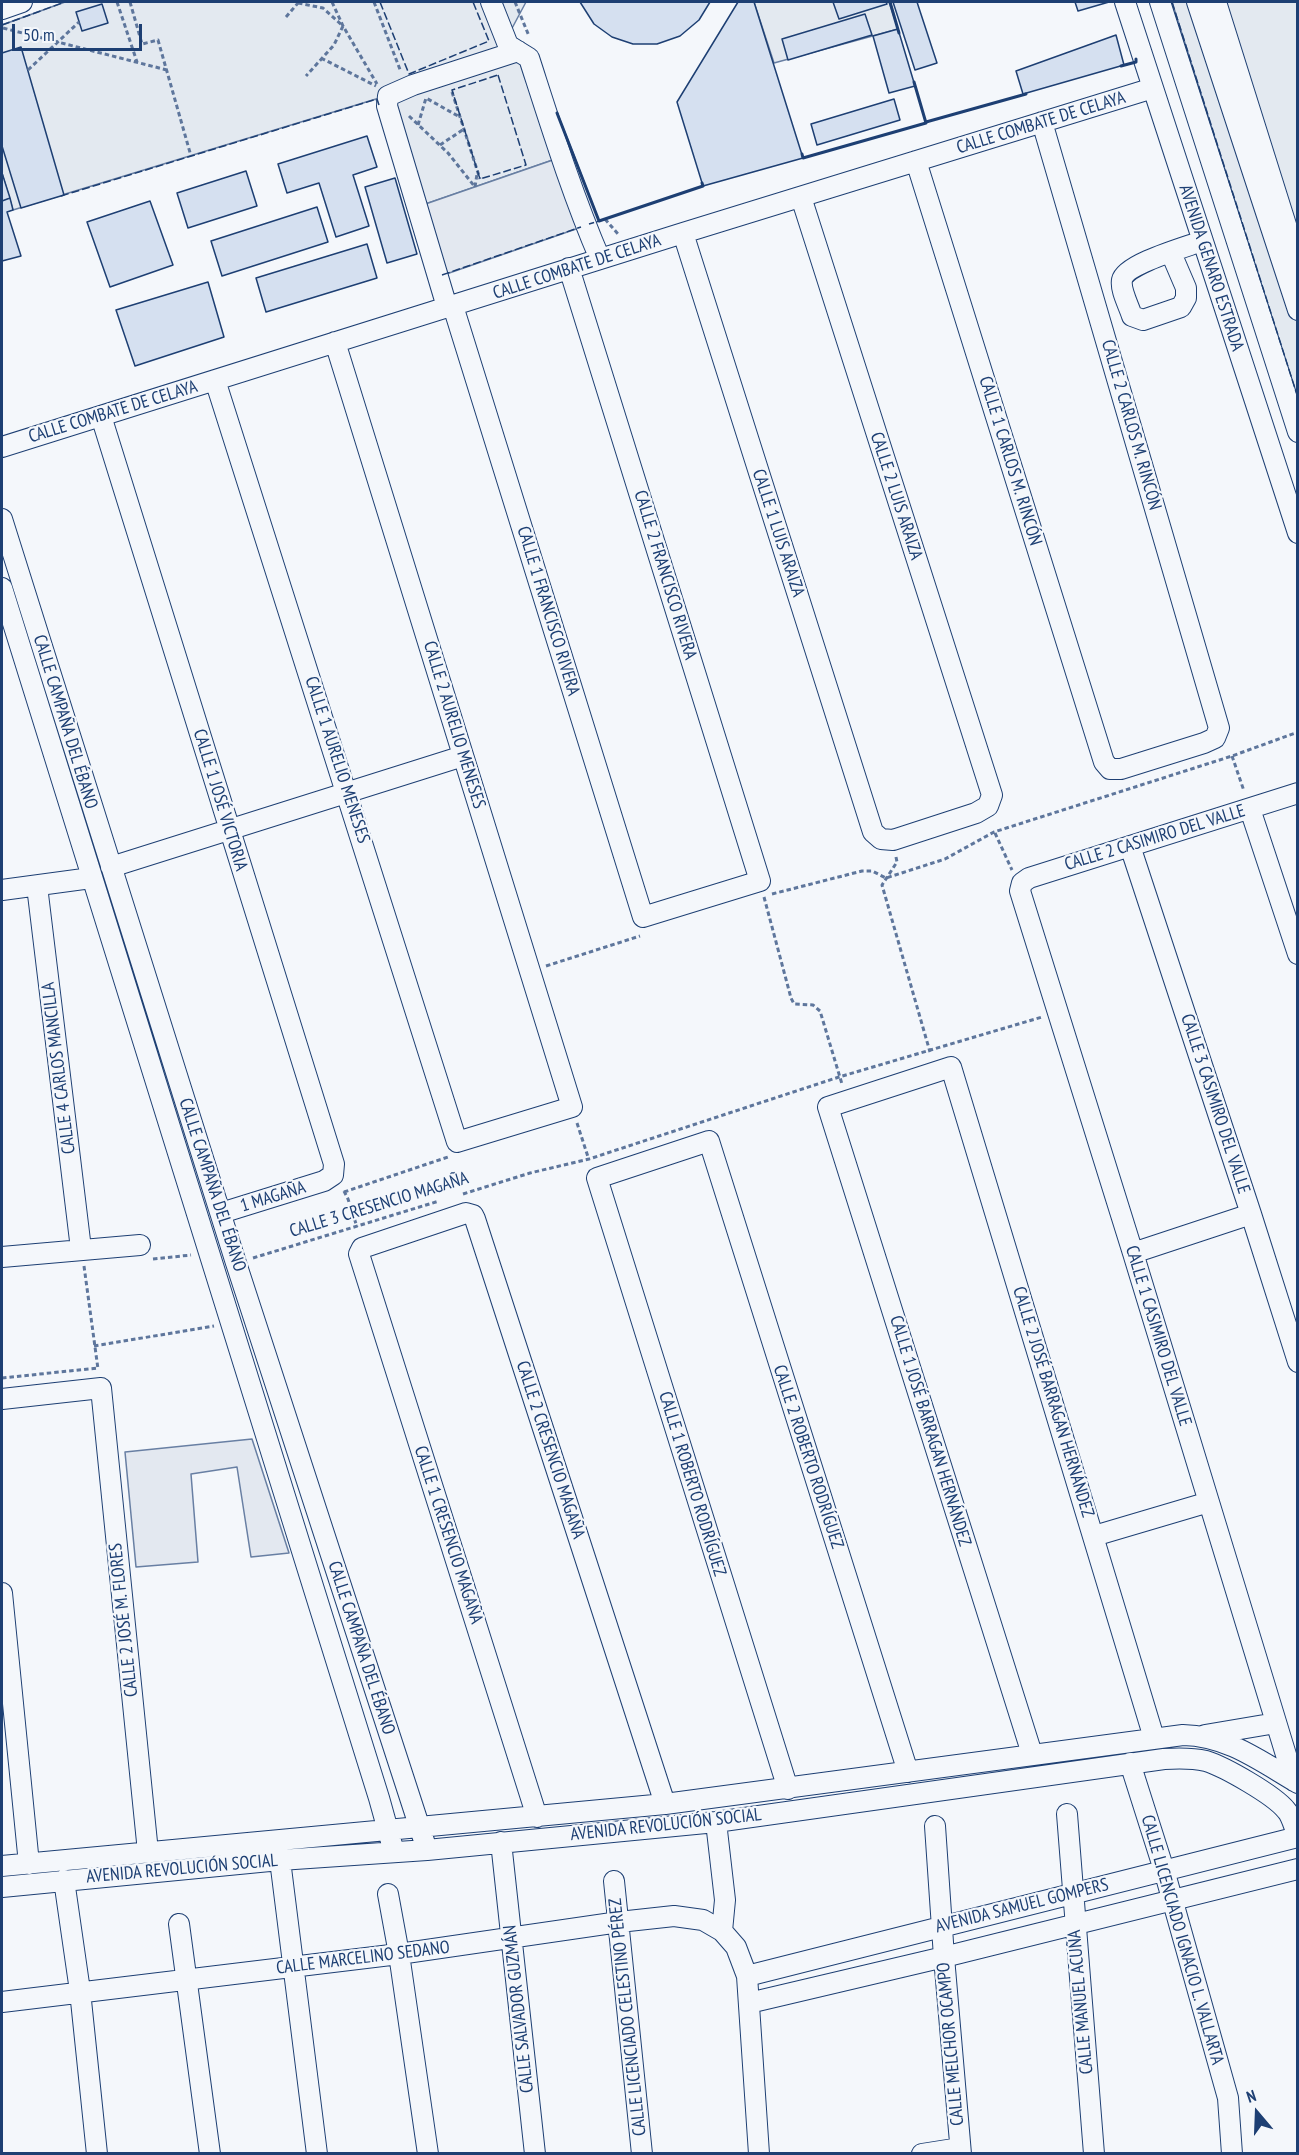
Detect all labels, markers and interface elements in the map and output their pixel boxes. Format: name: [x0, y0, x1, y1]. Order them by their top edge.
scale bar: [15, 12, 146, 50]
text: 50 m: [23, 23, 55, 46]
street label: CALLE COMBATE DE CELAYA: [954, 87, 1128, 159]
street label: AVENIDA GENARO ESTRADA: [1174, 182, 1248, 354]
street label: CALLE COMBATE DE CELAYA: [490, 230, 664, 304]
street label: CALLE 2 CARLOS M. RINCÓN: [1096, 337, 1166, 513]
street label: CALLE 1 CARLOS M. RINCÓN: [974, 374, 1046, 548]
street label: CALLE COMBATE DE CELAYA: [26, 376, 200, 448]
street label: CALLE 2 LUIS ARAIZA: [865, 429, 927, 563]
street label: CALLE 1 LUIS ARAIZA: [747, 466, 809, 600]
street label: CALLE 2 FRANCISCO RIVERA: [629, 488, 701, 662]
street label: CALLE 1 FRANCISCO RIVERA: [512, 524, 584, 698]
street label: CALLE CAMPAÑA DEL ÉBANO: [28, 632, 102, 812]
street label: CALLE 2 AURELIO MENESES: [418, 639, 490, 811]
street label: CALLE 1 AURELIO MENESES: [300, 674, 374, 846]
street label: CALLE 1 JOSÉ VICTORIA: [188, 727, 252, 873]
street label: CALLE 2 CASIMIRO DEL VALLE: [1062, 800, 1248, 876]
street label: CALLE 4 CARLOS MANCILLA: [38, 981, 80, 1155]
street label: CALLE 3 CASIMIRO DEL VALLE: [1176, 1011, 1254, 1197]
street label: CALLE CAMPAÑA DEL ÉBANO: [174, 1096, 250, 1274]
street label: CALLE 3 CRESENCIO MAGAÑA: [287, 1168, 471, 1242]
street label: 1 MAGAÑA: [238, 1177, 308, 1217]
street label: CALLE 1 CASIMIRO DEL VALLE: [1120, 1243, 1196, 1429]
street label: CALLE 2 JOSÉ BARRAGAN HERNÁNDEZ: [1008, 1284, 1098, 1520]
street label: CALLE 1 JOSÉ BARRAGAN HERNÁNDEZ: [885, 1313, 975, 1549]
street label: CALLE 2 CRESENCIO MAGAÑA: [511, 1358, 589, 1542]
street label: CALLE 2 ROBERTO RODRÍGUEZ: [768, 1362, 848, 1552]
street label: CALLE 1 ROBERTO RODRÍGUEZ: [654, 1389, 730, 1579]
street label: CALLE 1 CRESENCIO MAGAÑA: [409, 1443, 487, 1627]
street label: CALLE 2 JOSÉ M. FLORES: [105, 1542, 143, 1698]
street label: CALLE CAMPAÑA DEL ÉBANO: [323, 1559, 399, 1737]
street label: AVENIDA REVOLUCIÓN SOCIAL: [569, 1804, 763, 1846]
street label: CALLE LICENCIADO IGNACIO L. VALLARTA: [1136, 1813, 1228, 2067]
street label: AVENIDA REVOLUCIÓN SOCIAL: [85, 1850, 279, 1888]
street label: AVENIDA SAMUEL GOMPERS: [933, 1874, 1111, 1938]
street label: CALLE LICENCIADO CELESTINO PÉREZ: [605, 1897, 651, 2137]
street label: CALLE SALVADOR GUZMÁN: [499, 1924, 539, 2094]
street label: CALLE MANUEL ACUÑA: [1064, 1929, 1098, 2075]
street label: CALLE MARCELINO SEDANO: [275, 1937, 451, 1979]
street label: CALLE MELCHOR OCAMPO: [933, 1961, 969, 2127]
north arrow: [1227, 2083, 1287, 2143]
text: N: [1244, 2085, 1258, 2107]

